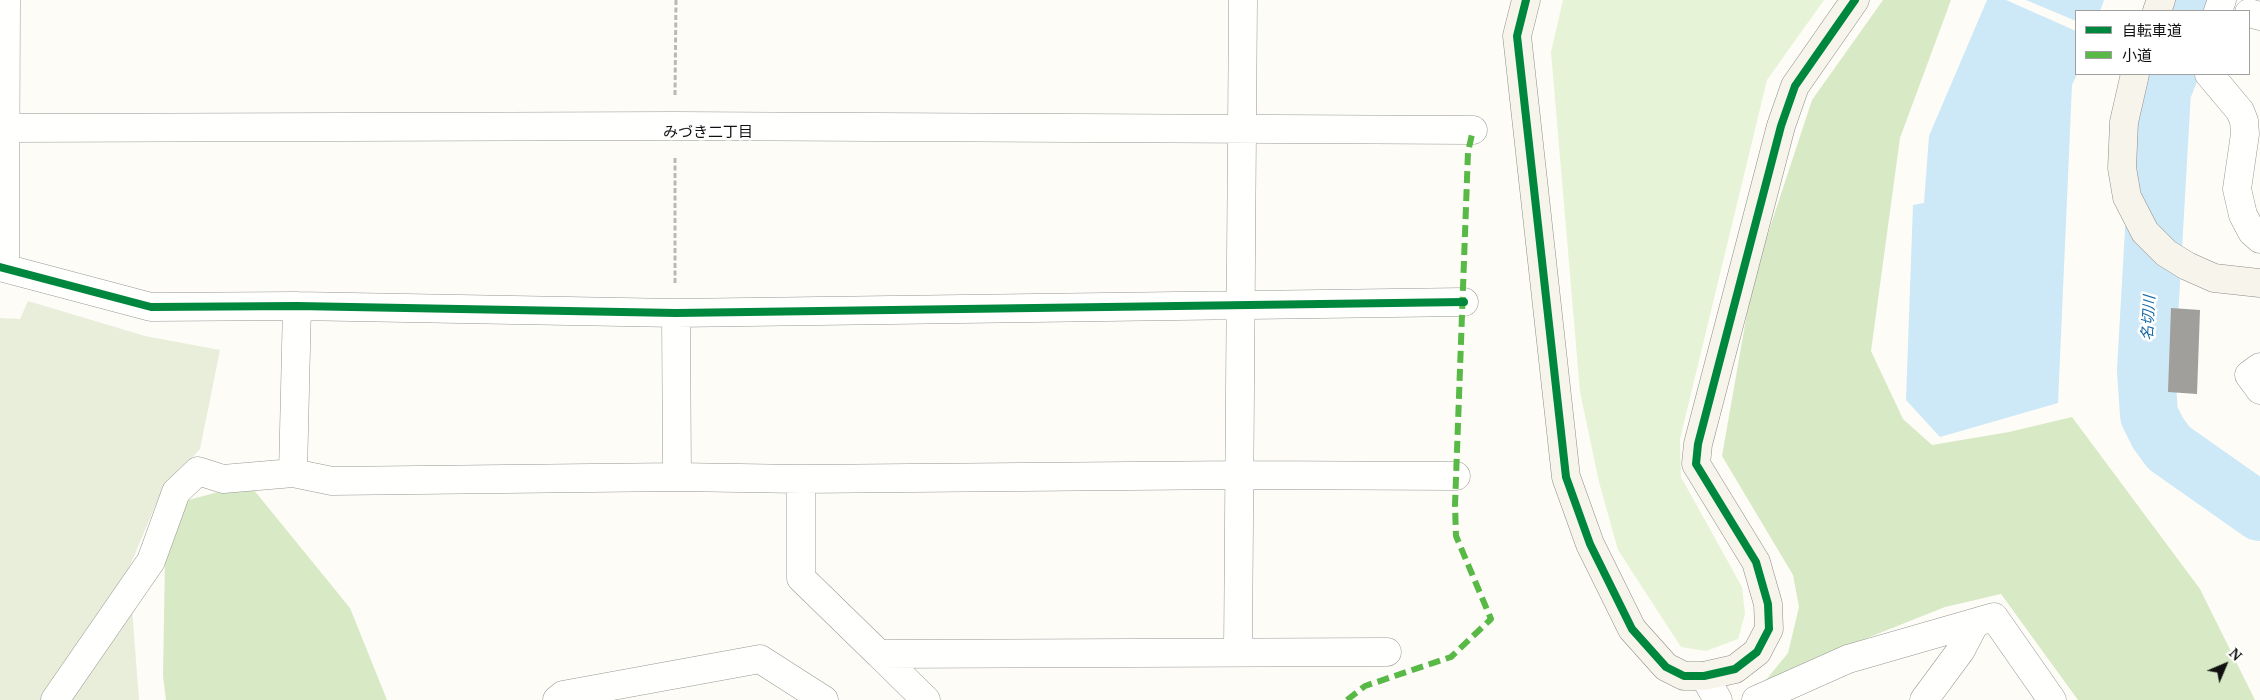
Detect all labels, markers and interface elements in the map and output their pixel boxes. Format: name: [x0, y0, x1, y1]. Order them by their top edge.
legend: [2075, 10, 2250, 75]
text: 自転車道: [2122, 20, 2182, 40]
text: 小道: [2122, 45, 2152, 65]
district label: みづき二丁目: [663, 124, 753, 142]
water label: 名切川: [2139, 295, 2159, 341]
north arrow: [2200, 640, 2250, 690]
text: N: [2225, 643, 2247, 665]

